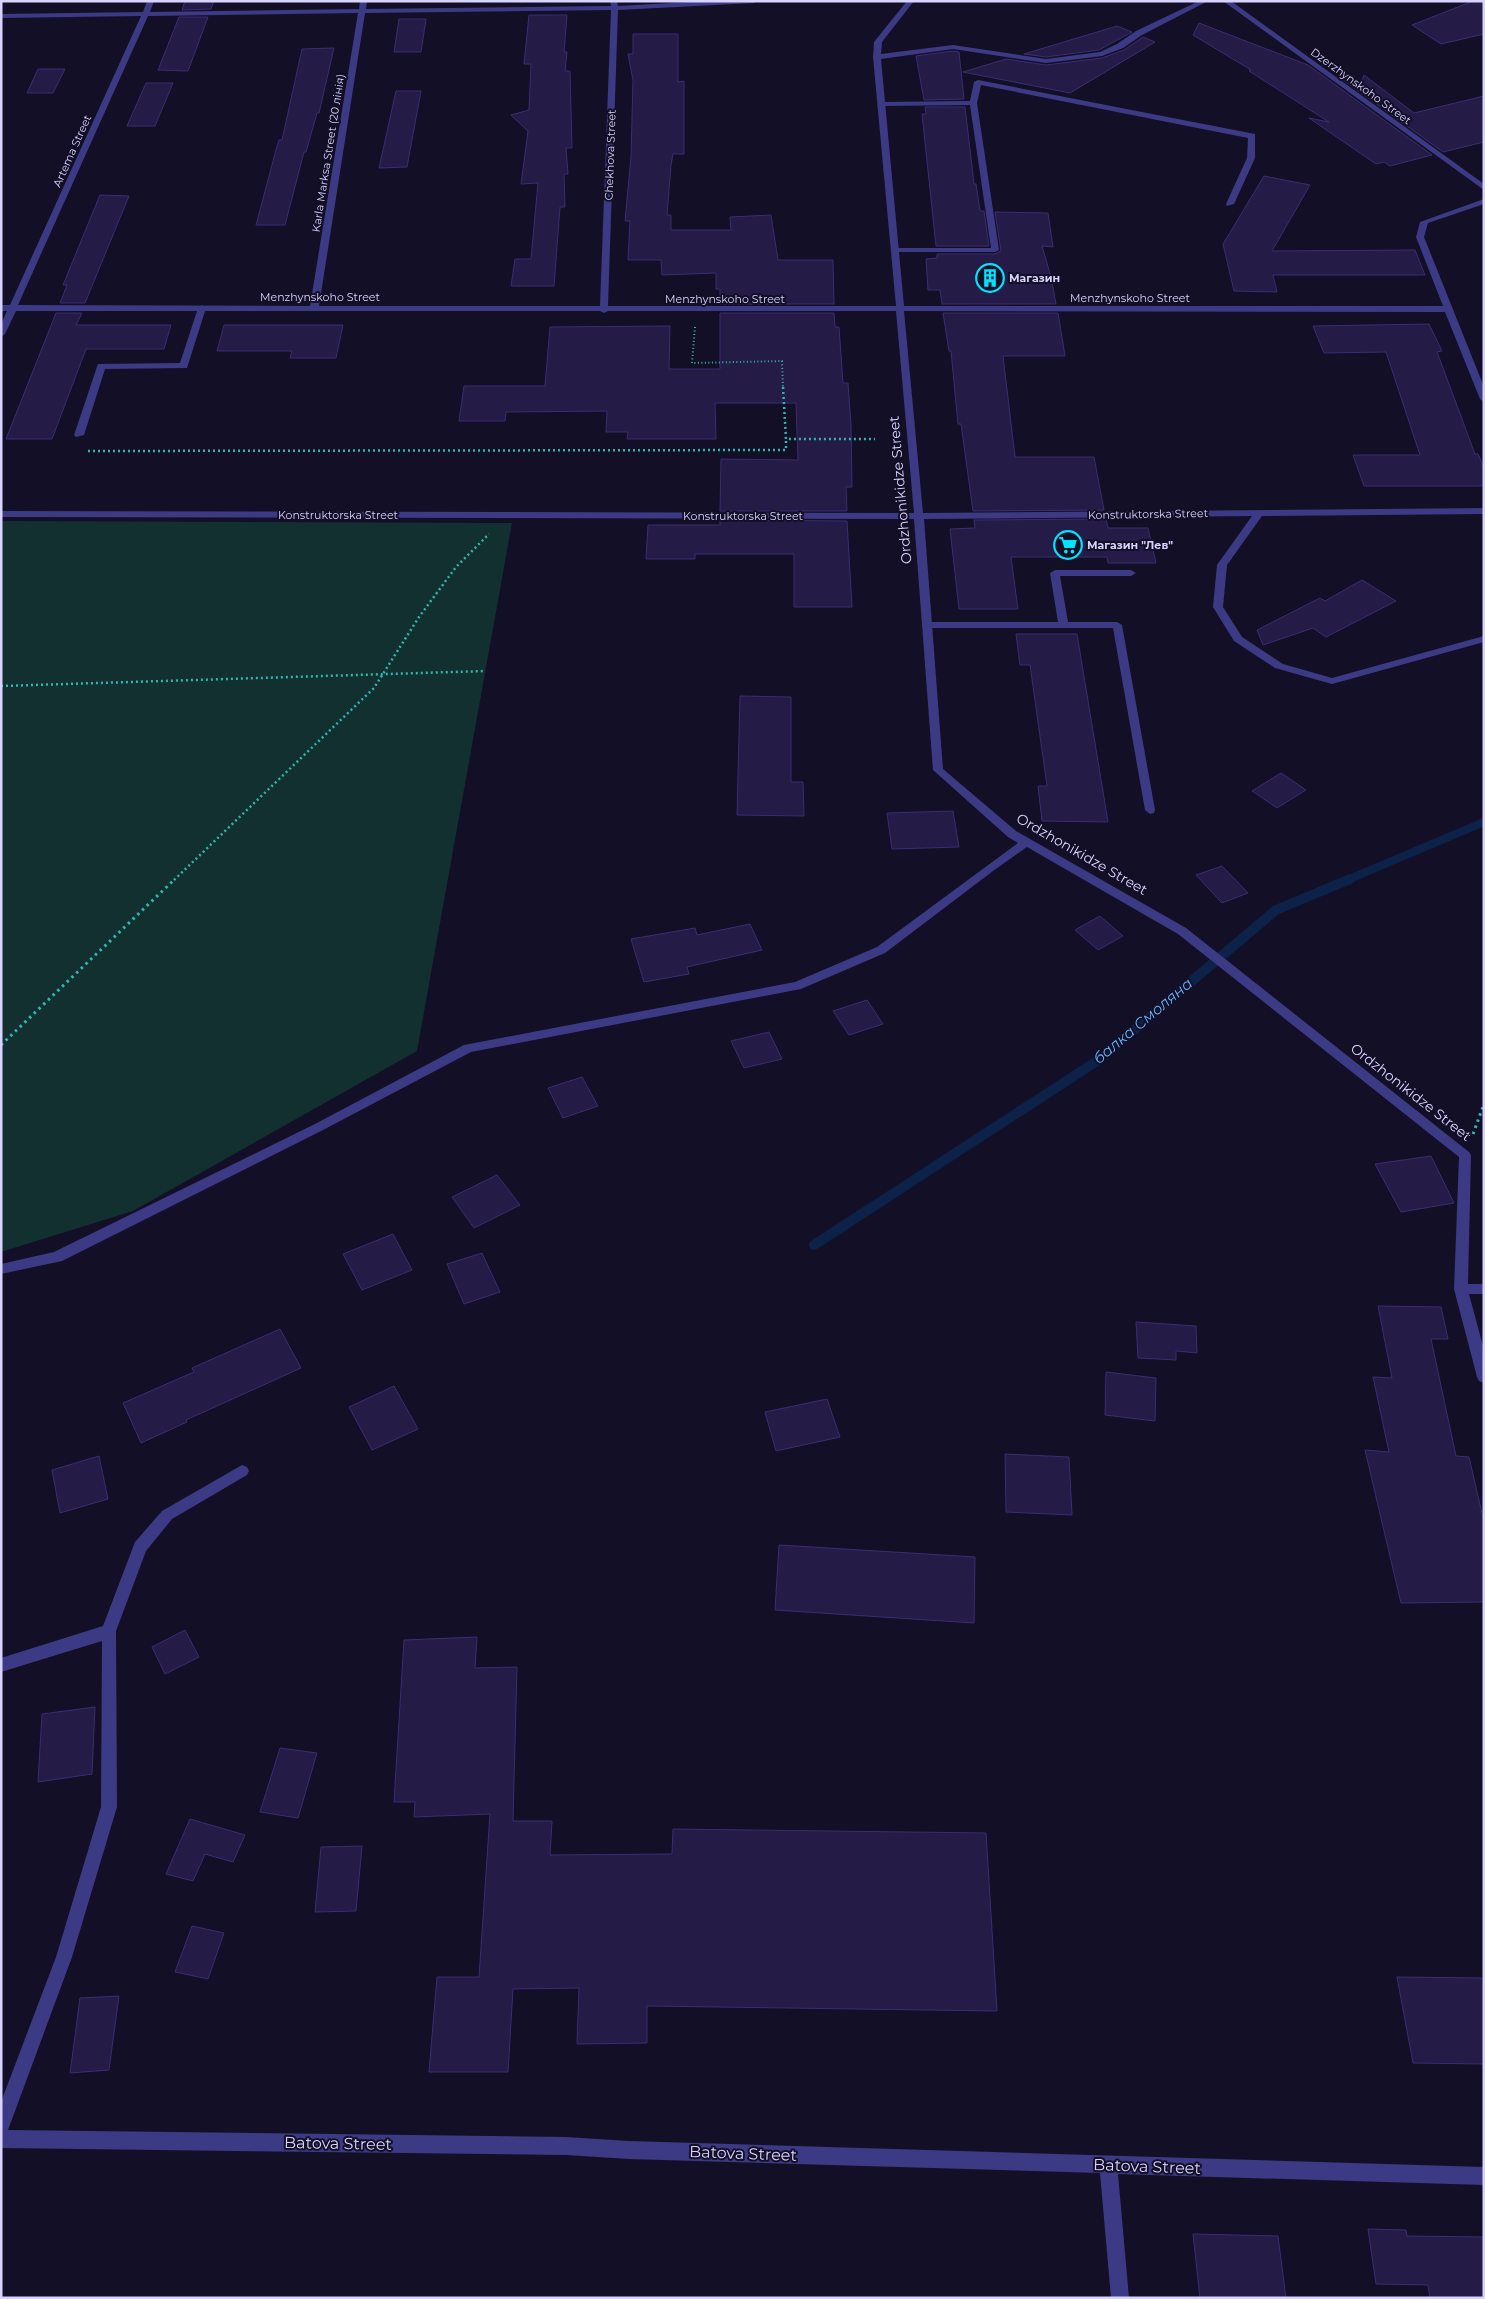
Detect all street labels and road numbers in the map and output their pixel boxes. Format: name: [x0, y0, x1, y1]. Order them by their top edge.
street label: Dzerzhynskoho Street: [1308, 45, 1414, 128]
street label: Karla Marksa Street (20 лiнiя): [309, 73, 347, 233]
street label: Chekhova Street: [601, 109, 619, 201]
street label: Artema Street: [50, 112, 94, 189]
street label: Menzhynskoho Street: [260, 290, 380, 304]
street label: Menzhynskoho Street: [1070, 291, 1190, 305]
street label: Menzhynskoho Street: [665, 292, 785, 306]
street label: Ordzhonikidze Street: [885, 415, 915, 565]
street label: Konstruktorska Street: [1088, 506, 1209, 522]
street label: Konstruktorska Street: [278, 508, 399, 522]
street label: Konstruktorska Street: [683, 509, 804, 523]
street label: Ordzhonikidze Street: [1013, 809, 1151, 899]
street label: Ordzhonikidze Street: [1347, 1039, 1475, 1145]
street label: Batova Street: [284, 2133, 393, 2154]
street label: Batova Street: [689, 2142, 798, 2165]
street label: Batova Street: [1093, 2155, 1202, 2178]

